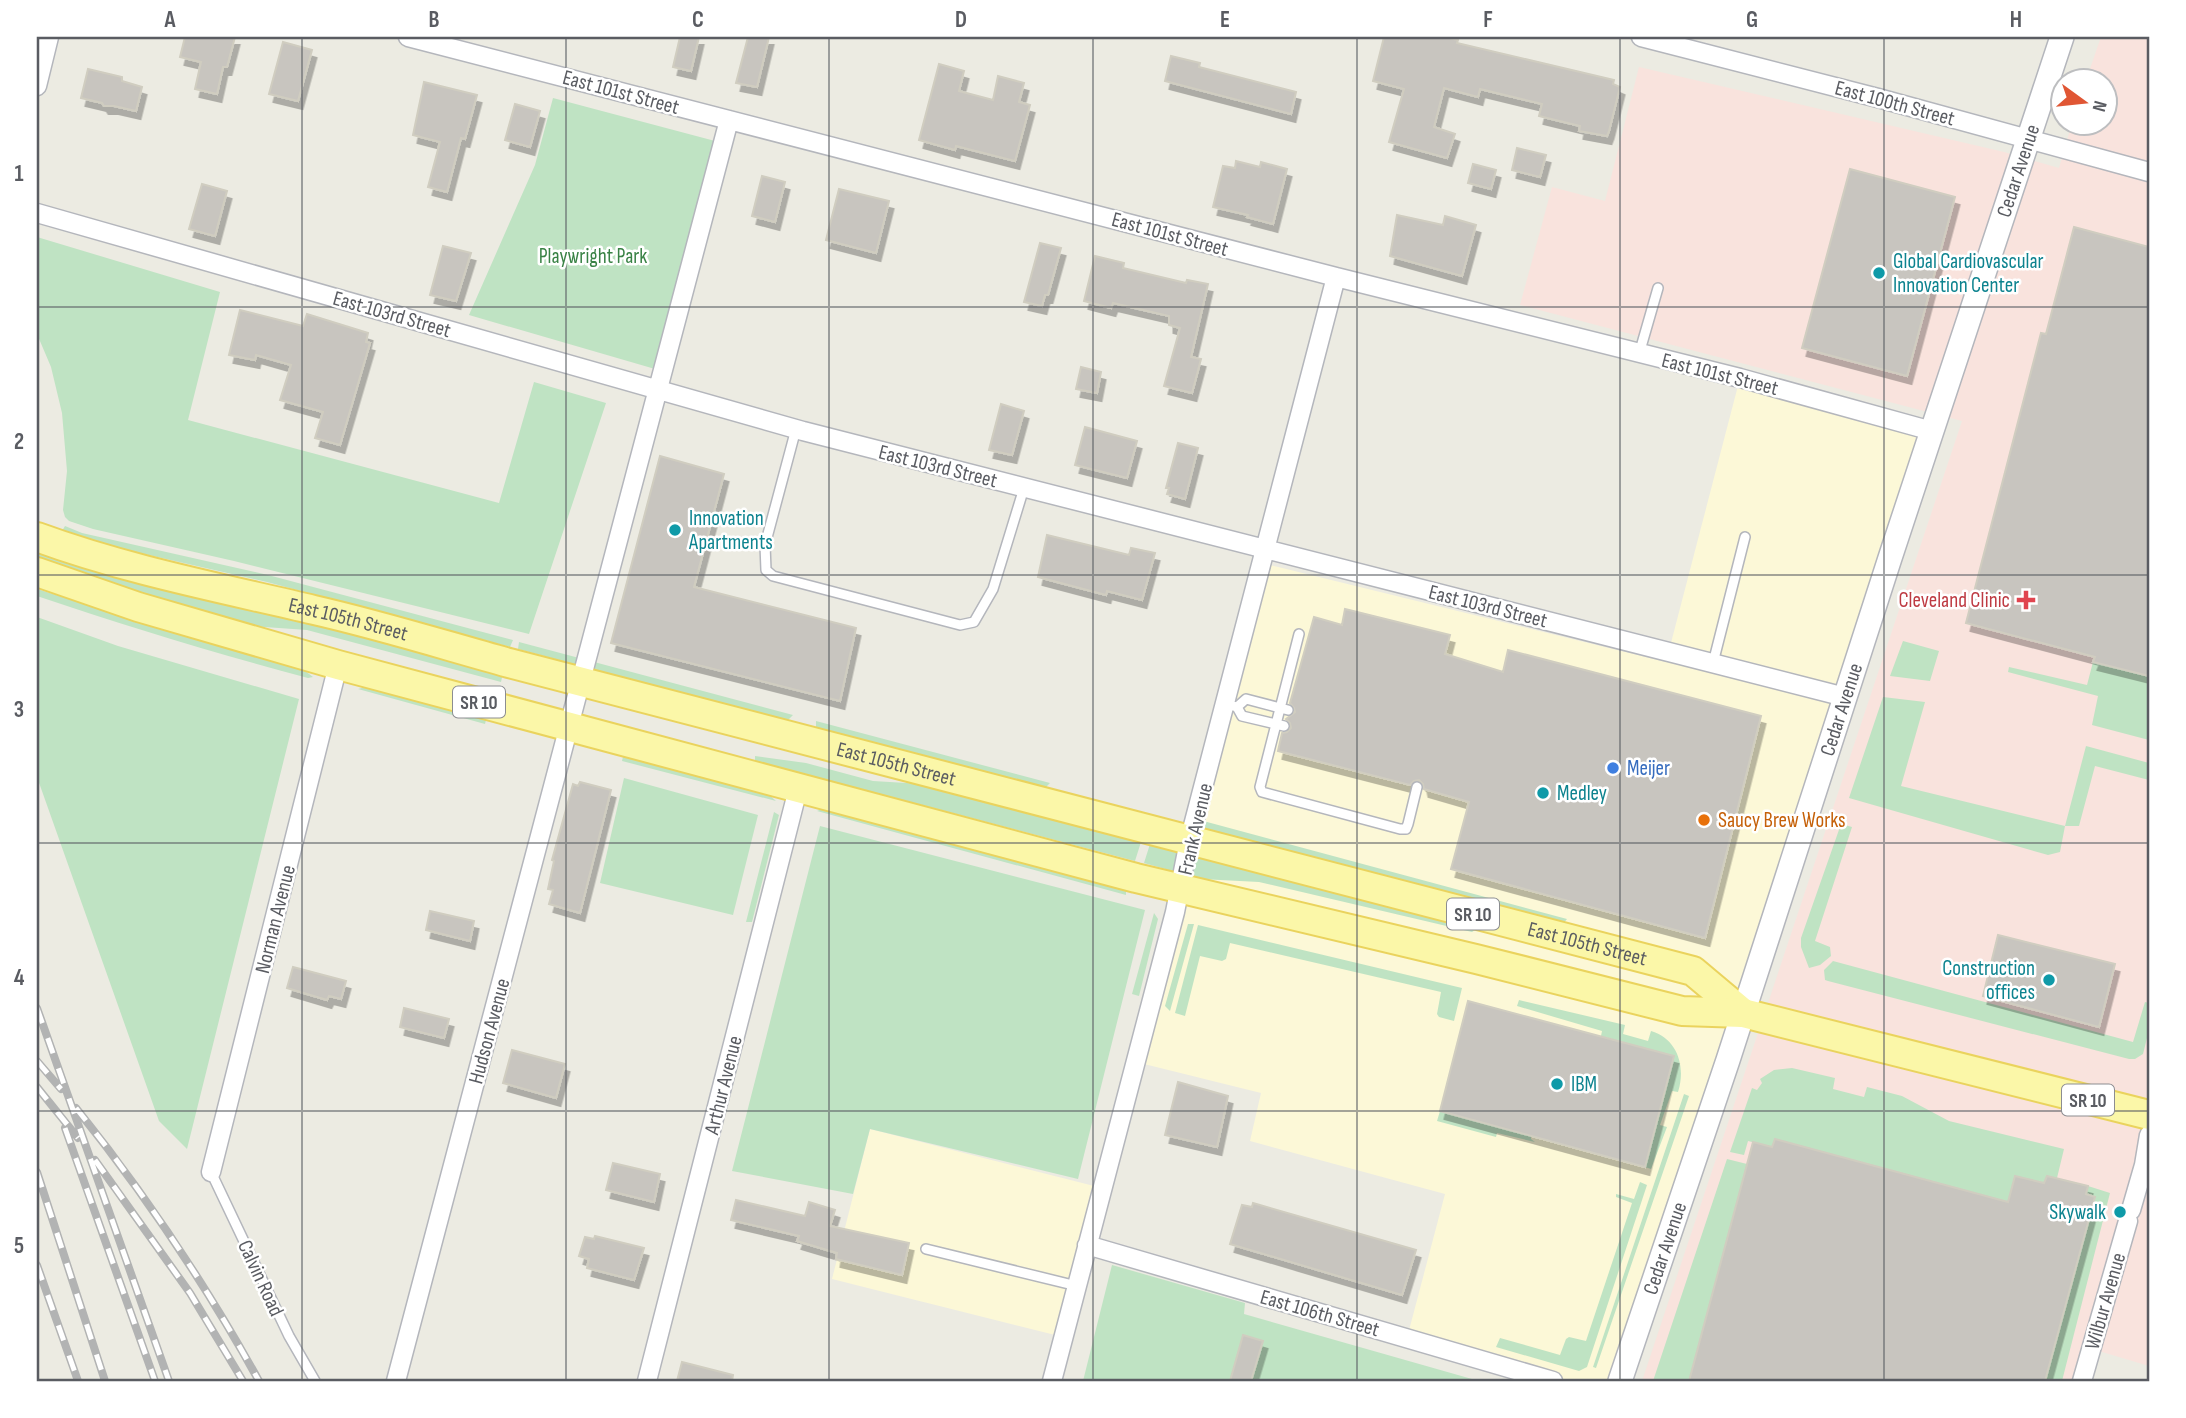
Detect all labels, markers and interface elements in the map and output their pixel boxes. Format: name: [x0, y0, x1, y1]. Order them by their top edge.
text: A: [164, 6, 177, 34]
text: B: [429, 6, 440, 34]
text: C: [692, 6, 704, 34]
text: D: [955, 6, 967, 34]
text: E: [1220, 6, 1230, 34]
text: F: [1483, 6, 1493, 34]
text: G: [1746, 6, 1758, 34]
text: H: [2010, 6, 2022, 34]
street label: East 101st Street: [560, 65, 682, 120]
north arrow: [2050, 66, 2120, 136]
street label: East 100th Street: [1832, 76, 1957, 131]
text: N: [2087, 98, 2111, 114]
street label: Cedar Avenue: [1991, 121, 2045, 220]
text: 1: [14, 160, 24, 188]
street label: East 101st Street: [1109, 207, 1231, 262]
park label: Playwright Park: [539, 244, 647, 269]
place label: Global Cardiovascular Innovation Center: [1893, 249, 2044, 298]
marker: Global Cardiovascular Innovation Center: [1871, 265, 1887, 281]
street label: East 103rd Street: [330, 286, 454, 343]
street label: East 101st Street: [1659, 348, 1781, 401]
text: 2: [14, 428, 24, 456]
street label: East 103rd Street: [876, 440, 1000, 493]
place label: Innovation Apartments: [688, 506, 773, 555]
marker: Innovation Apartments: [667, 522, 683, 538]
street label: East 103rd Street: [1426, 580, 1550, 633]
place label: Cleveland Clinic: [1898, 588, 2010, 613]
marker: Cleveland Clinic: [2016, 590, 2036, 610]
street label: East 105th Street: [286, 592, 411, 647]
street label: Cedar Avenue: [1815, 660, 1868, 759]
road number: SR 10: [453, 687, 505, 718]
text: 3: [14, 696, 24, 724]
street label: East 105th Street: [834, 737, 958, 792]
place label: Meijer: [1627, 756, 1670, 781]
marker: Meijer: [1605, 760, 1621, 776]
street label: Frank Avenue: [1173, 781, 1218, 877]
place label: Medley: [1557, 781, 1607, 806]
marker: Medley: [1535, 785, 1551, 801]
place label: Saucy Brew Works: [1718, 808, 1845, 833]
marker: Saucy Brew Works: [1696, 812, 1712, 828]
street label: Norman Avenue: [250, 862, 301, 976]
road number: SR 10: [1447, 898, 1499, 930]
street label: East 105th Street: [1525, 917, 1649, 971]
place label: Construction offices: [1942, 956, 2035, 1005]
text: 4: [14, 964, 25, 992]
marker: Construction offices: [2041, 972, 2057, 988]
street label: Hudson Avenue: [463, 976, 516, 1087]
street label: Arthur Avenue: [699, 1033, 748, 1138]
place label: IBM: [1571, 1072, 1597, 1097]
marker: IBM: [1549, 1076, 1565, 1092]
road number: SR 10: [2062, 1084, 2114, 1116]
street label: Cedar Avenue: [1638, 1199, 1692, 1298]
place label: Skywalk: [2049, 1200, 2106, 1225]
marker: Skywalk: [2112, 1204, 2128, 1220]
text: 5: [14, 1232, 24, 1260]
street label: Calvin Road: [232, 1236, 289, 1320]
street label: Wilbur Avenue: [2080, 1250, 2131, 1352]
street label: East 106th Street: [1257, 1285, 1382, 1342]

